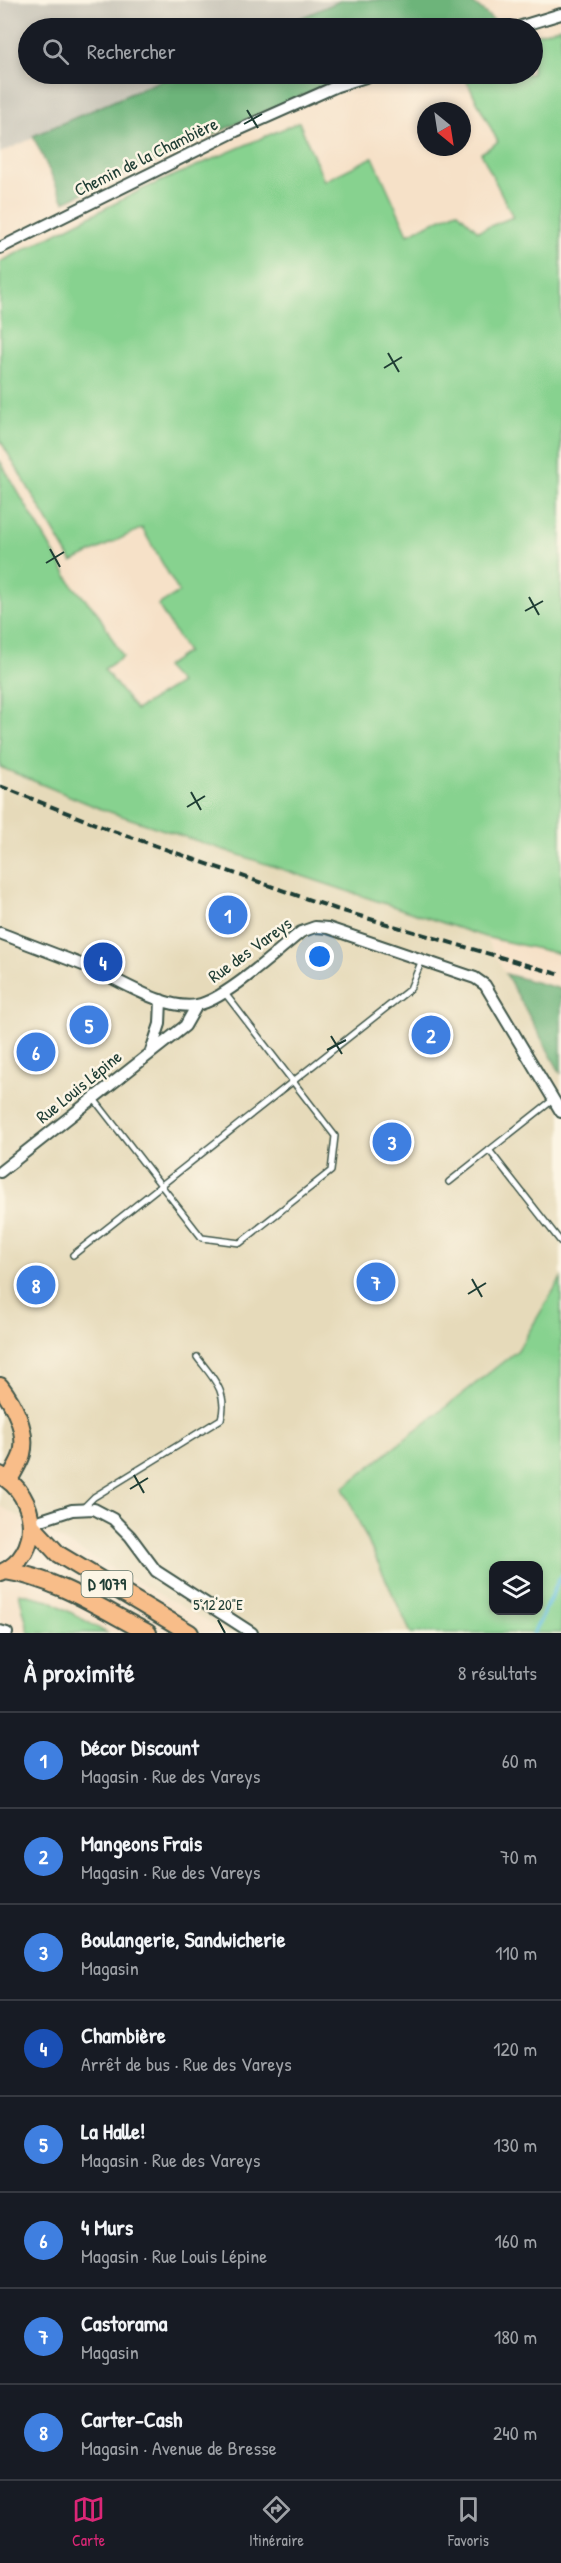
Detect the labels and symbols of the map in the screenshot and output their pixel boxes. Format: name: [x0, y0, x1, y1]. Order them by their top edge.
north arrow: [417, 102, 471, 156]
street label: Chemin de la Chambière: [70, 111, 222, 202]
pin: 1: [208, 892, 248, 938]
street label: Rue des Vareys: [203, 911, 297, 988]
pin: 4: [84, 940, 122, 984]
your location: [305, 942, 334, 971]
pin: 5: [70, 1002, 109, 1048]
pin: 2: [412, 1012, 450, 1058]
pin: 6: [16, 1030, 56, 1074]
street label: Rue Louis Lépine: [30, 1044, 127, 1129]
pin: 3: [372, 1120, 412, 1164]
pin: 7: [356, 1260, 395, 1304]
pin: 8: [16, 1262, 56, 1308]
road number: D 1079: [82, 1571, 132, 1597]
text: 5°12'20"E: [193, 1594, 243, 1615]

